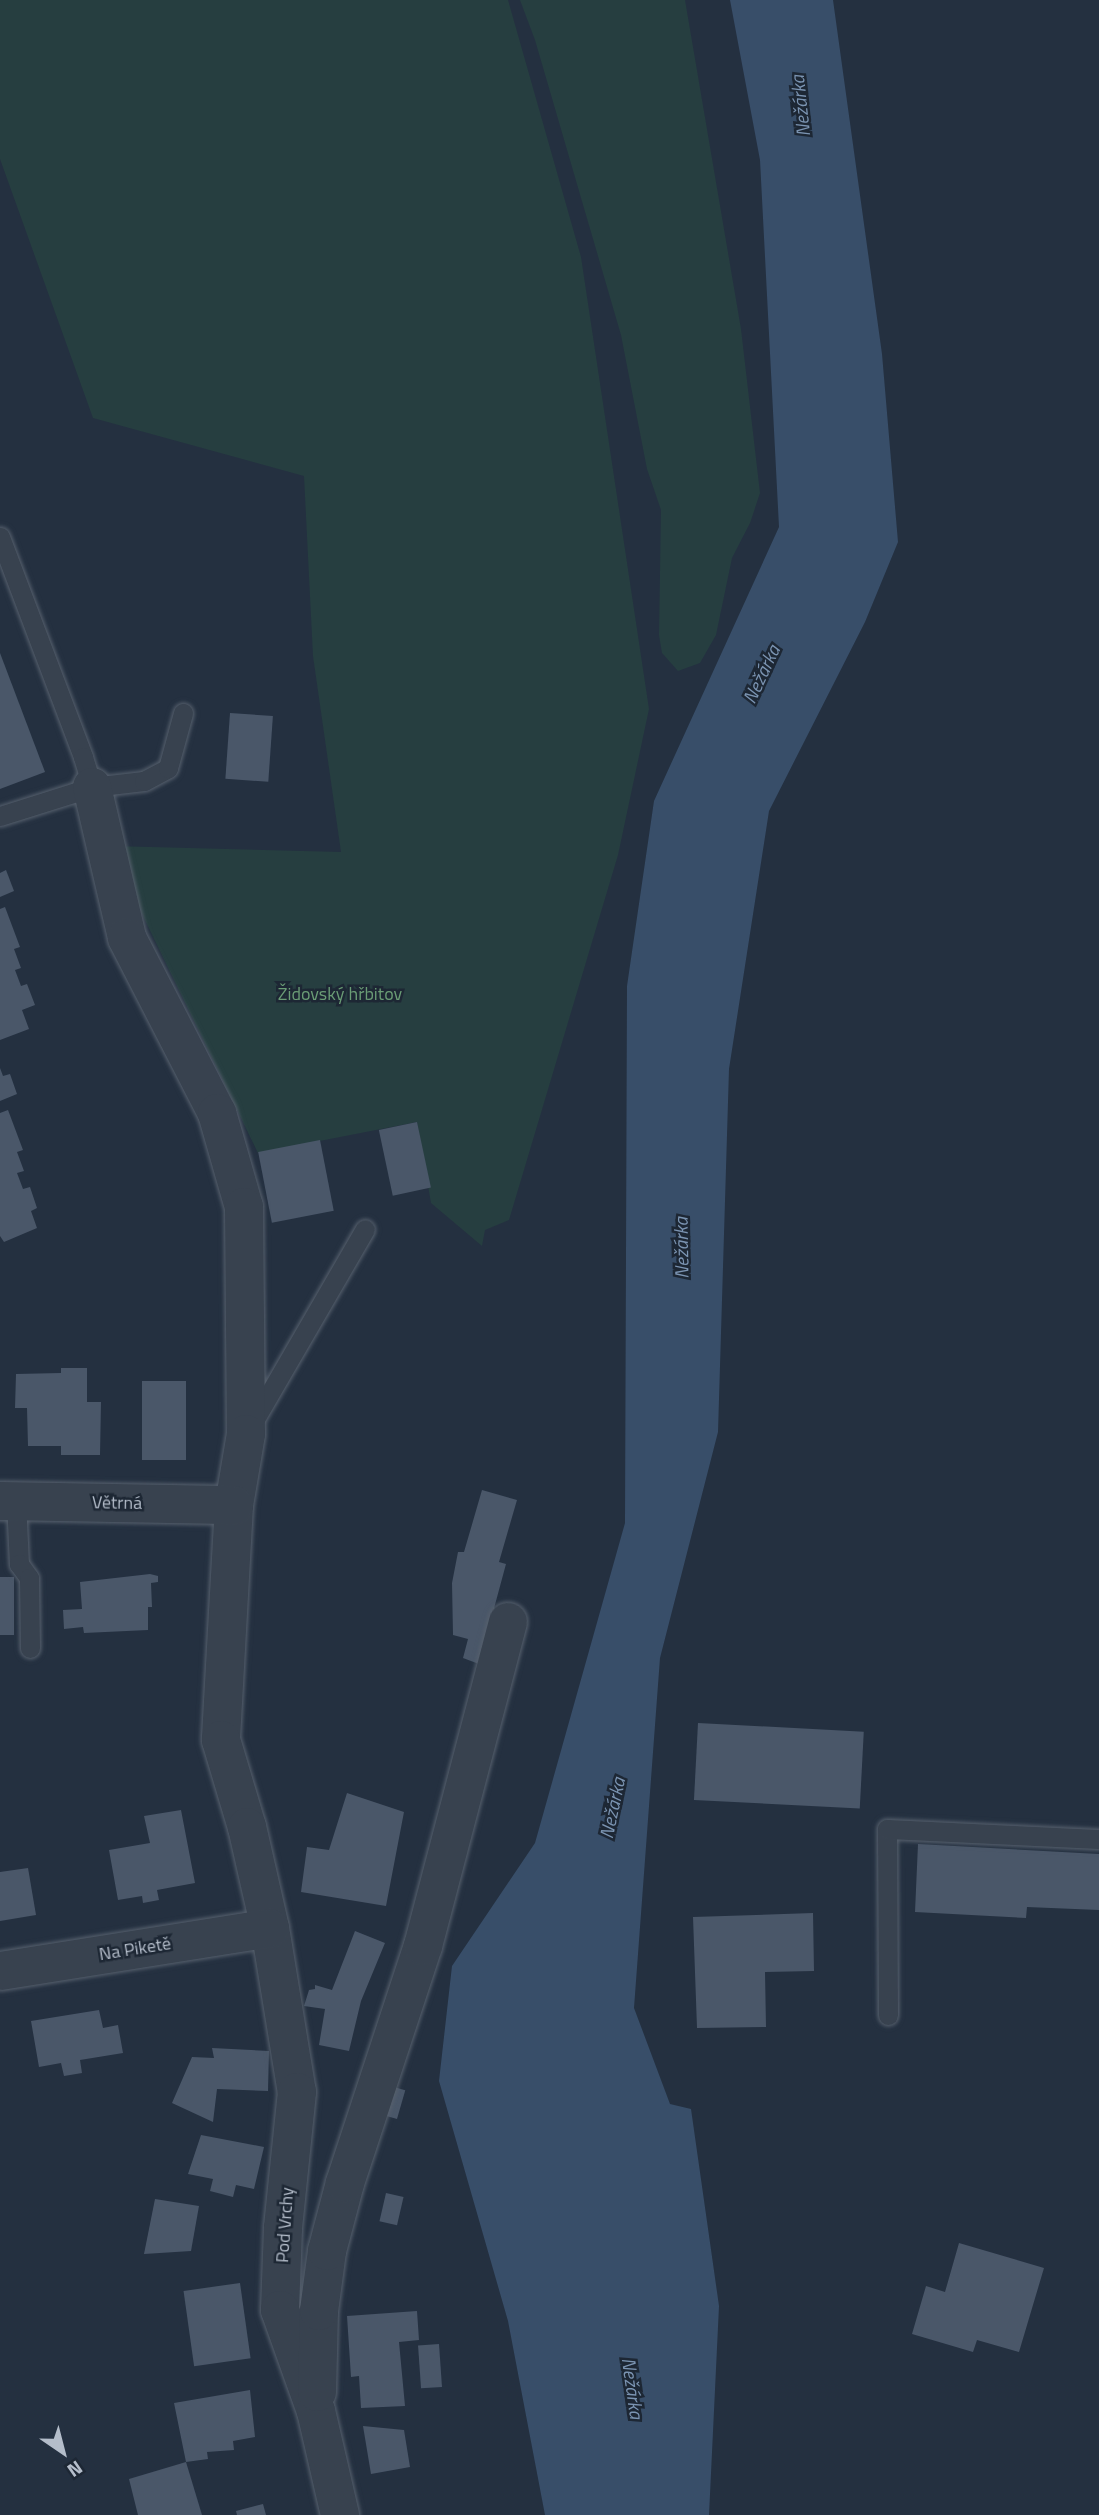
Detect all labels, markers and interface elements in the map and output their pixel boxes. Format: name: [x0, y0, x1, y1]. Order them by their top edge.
water label: Nežárka: [785, 74, 815, 138]
water label: Nežárka: [738, 641, 784, 707]
park label: Židovský hřbitov: [278, 983, 402, 1005]
water label: Nežárka: [669, 1217, 693, 1279]
street label: Větrná: [92, 1492, 142, 1514]
water label: Nežárka: [594, 1775, 630, 1841]
street label: Na Piketě: [97, 1933, 173, 1965]
street label: Pod Vrchy: [272, 2186, 298, 2264]
water label: Nežárka: [617, 2356, 649, 2420]
north arrow: [28, 2417, 98, 2487]
text: N: [62, 2454, 89, 2485]

